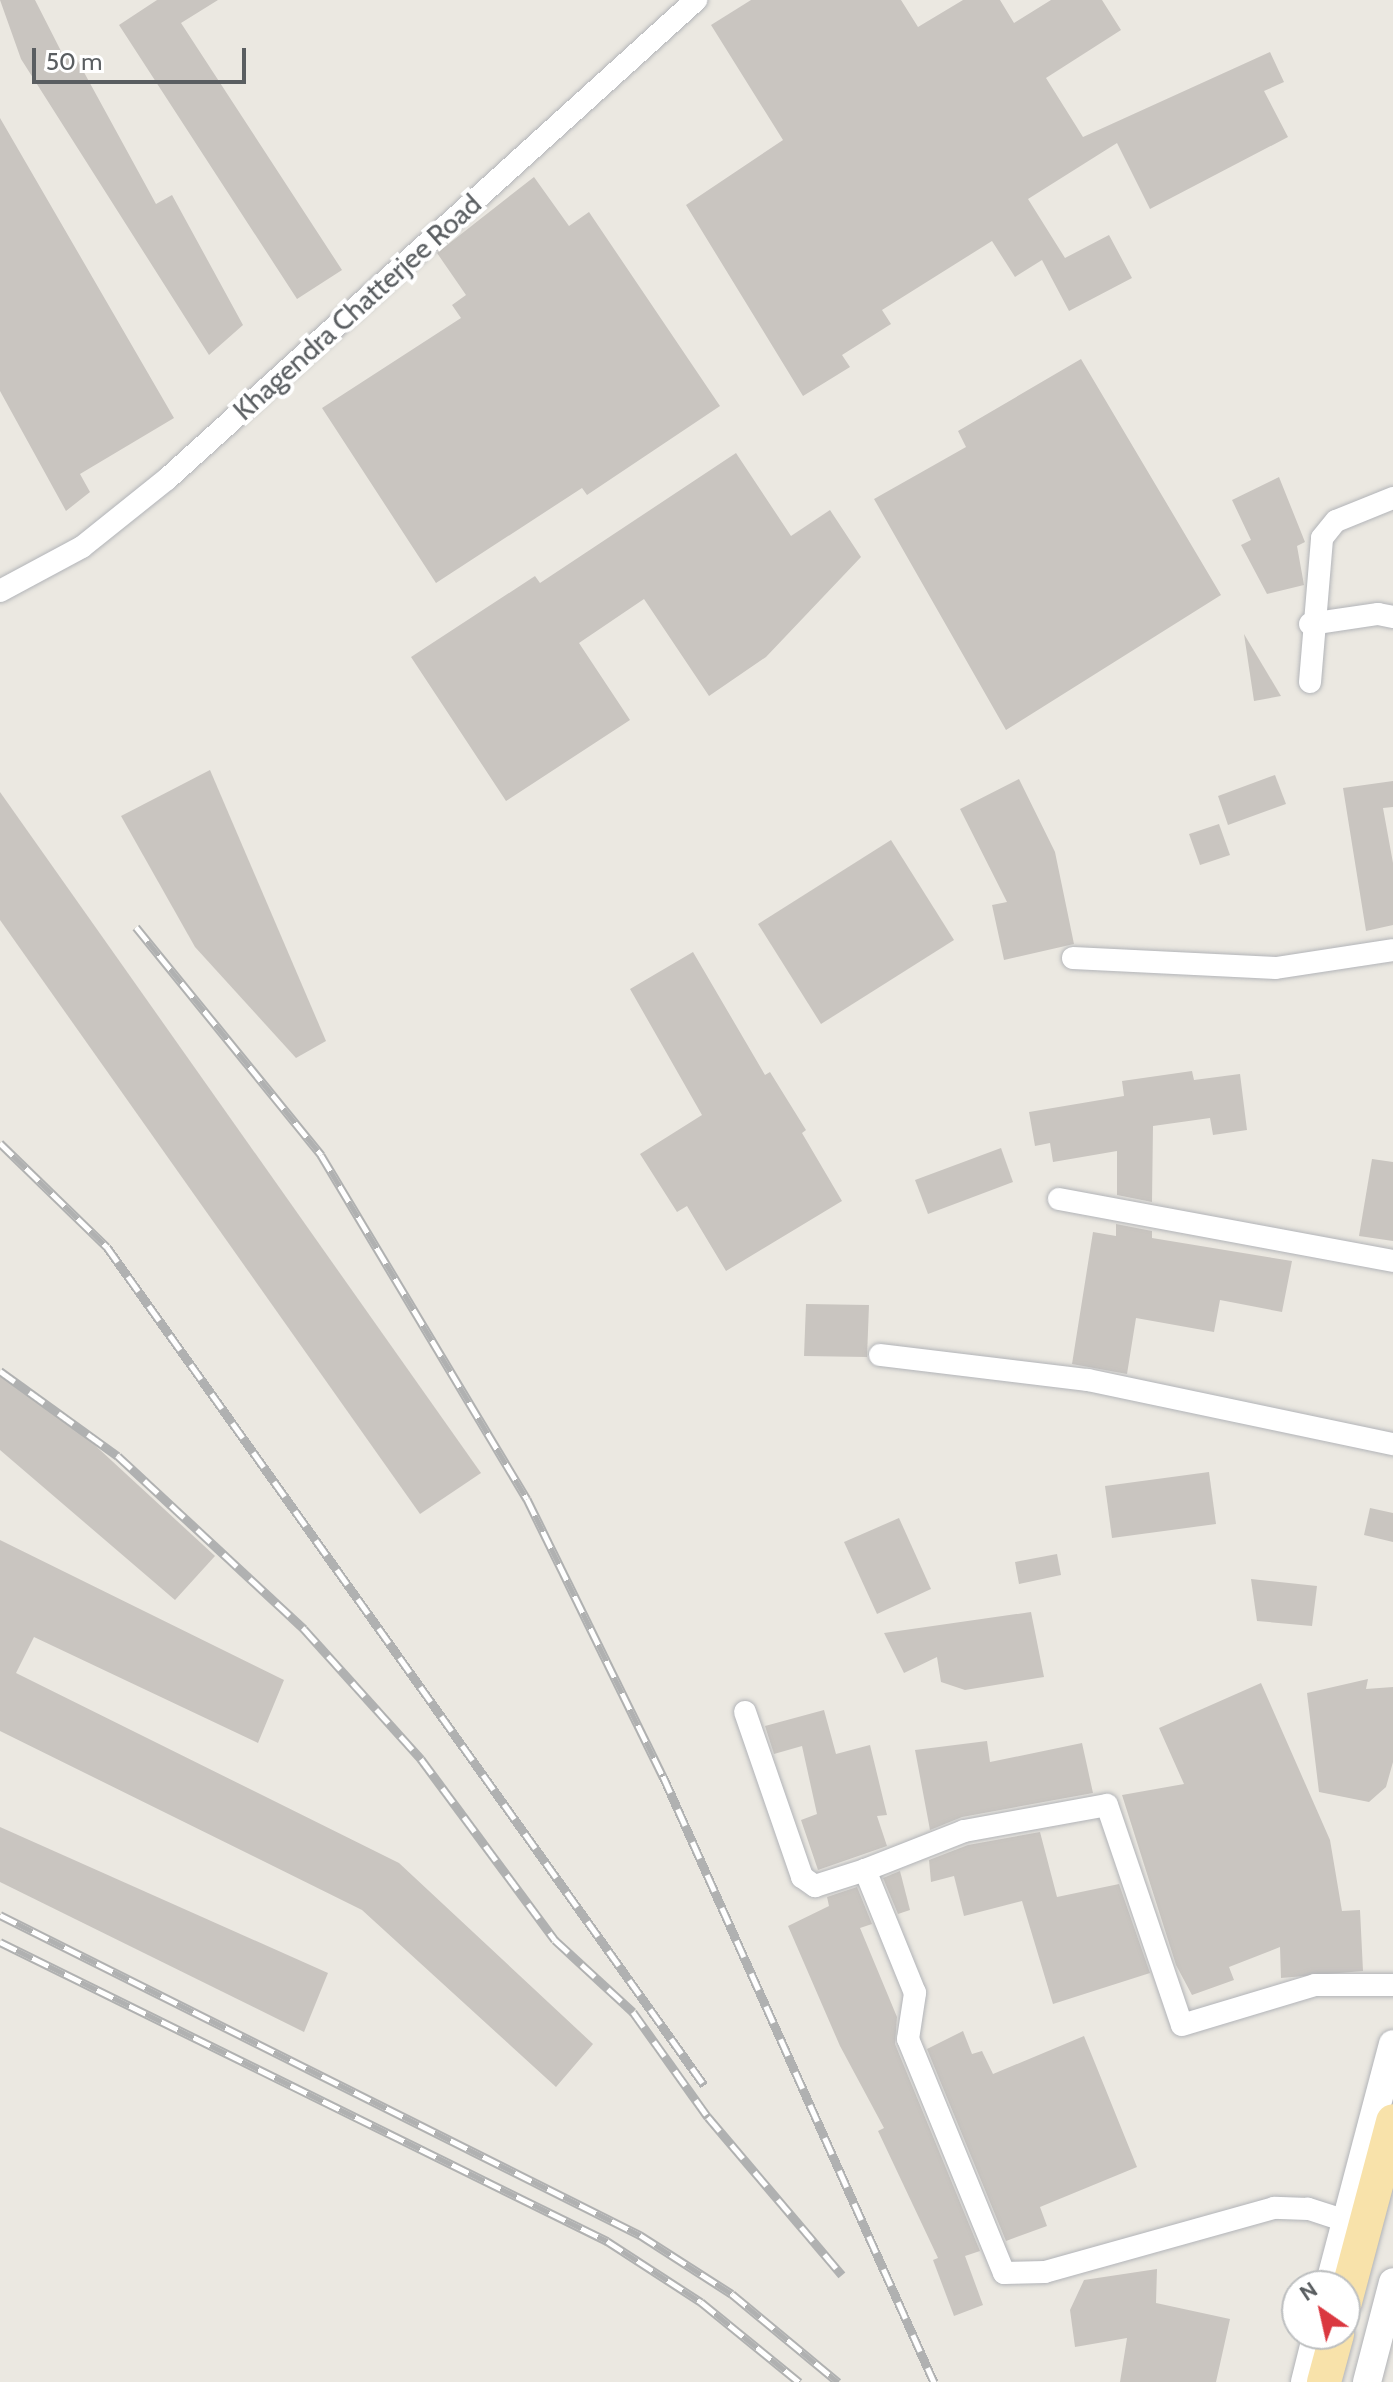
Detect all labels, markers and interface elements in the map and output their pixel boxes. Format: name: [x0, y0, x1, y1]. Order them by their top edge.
scale bar: [36, 32, 250, 82]
text: 50 m: [46, 47, 102, 76]
street label: Khagendra Chatterjee Road: [226, 187, 488, 427]
north arrow: [1281, 2270, 1361, 2350]
text: N: [1294, 2276, 1322, 2307]

